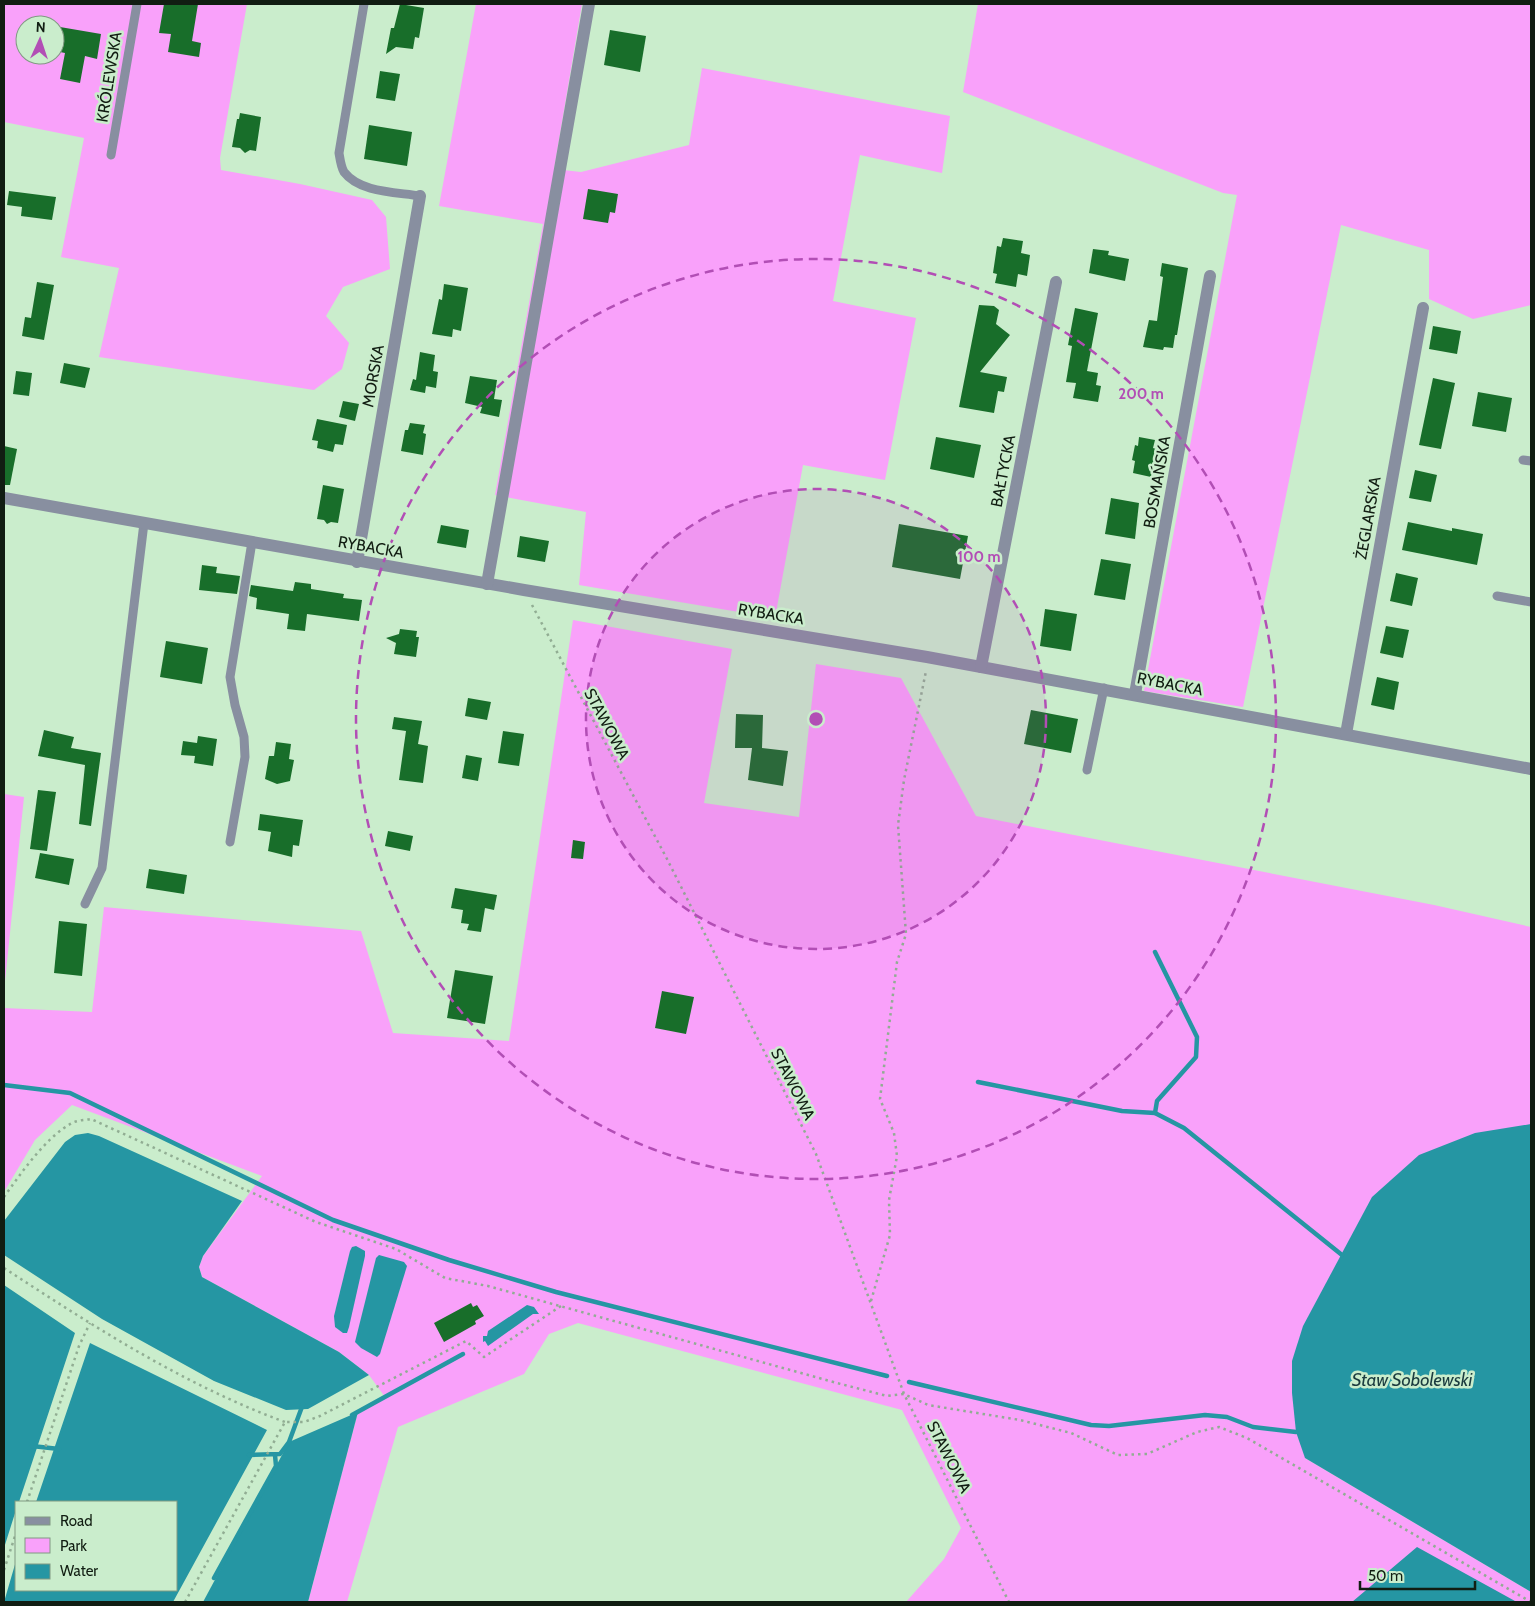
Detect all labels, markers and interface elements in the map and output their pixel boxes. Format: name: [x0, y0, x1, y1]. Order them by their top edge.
north arrow: [15, 15, 65, 65]
text: N: [35, 18, 46, 36]
street label: KRÓLEWSKA: [92, 30, 126, 124]
street label: MORSKA: [358, 343, 388, 409]
text: 200 m: [1118, 385, 1164, 403]
street label: BAŁTYCKA: [987, 433, 1019, 509]
street label: BOSMAŃSKA: [1140, 434, 1175, 530]
street label: ŻEGLARSKA: [1351, 475, 1385, 561]
street label: RYBACKA: [337, 532, 406, 562]
text: 100 m: [957, 548, 1001, 566]
street label: RYBACKA: [737, 599, 805, 629]
street label: RYBACKA: [1136, 668, 1205, 700]
street label: STAWOWA: [580, 685, 634, 763]
centre of rings: [807, 710, 825, 728]
street label: STAWOWA: [767, 1045, 819, 1123]
water label: Staw Sobolewski: [1352, 1369, 1473, 1391]
street label: STAWOWA: [923, 1418, 975, 1496]
legend: [15, 1501, 178, 1591]
text: Road: [60, 1512, 93, 1530]
text: Park: [60, 1537, 87, 1555]
scale bar: [1360, 1558, 1475, 1590]
text: Water: [60, 1562, 98, 1580]
text: 50 m: [1368, 1567, 1403, 1585]

